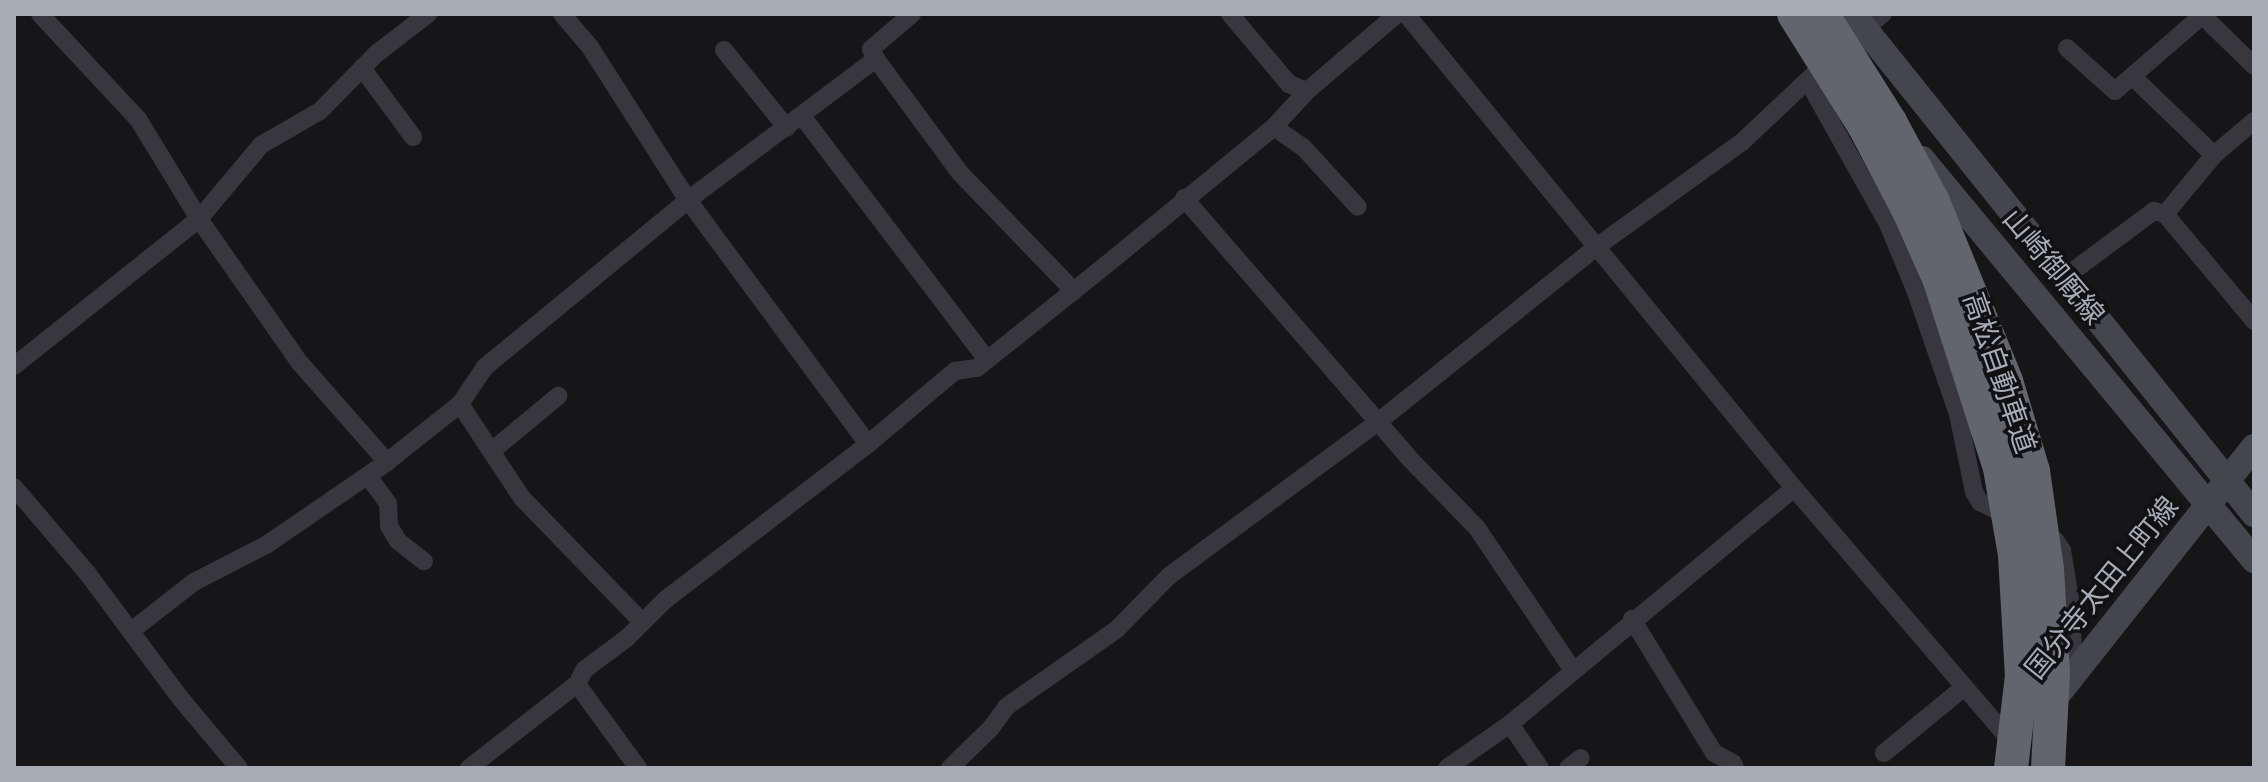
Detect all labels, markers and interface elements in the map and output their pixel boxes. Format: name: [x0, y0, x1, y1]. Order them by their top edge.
street label: 山崎御厩線: [1995, 203, 2111, 331]
street label: 高松自動車道: [1956, 288, 2042, 458]
street label: 国分寺太田上町線: [2018, 490, 2186, 686]

